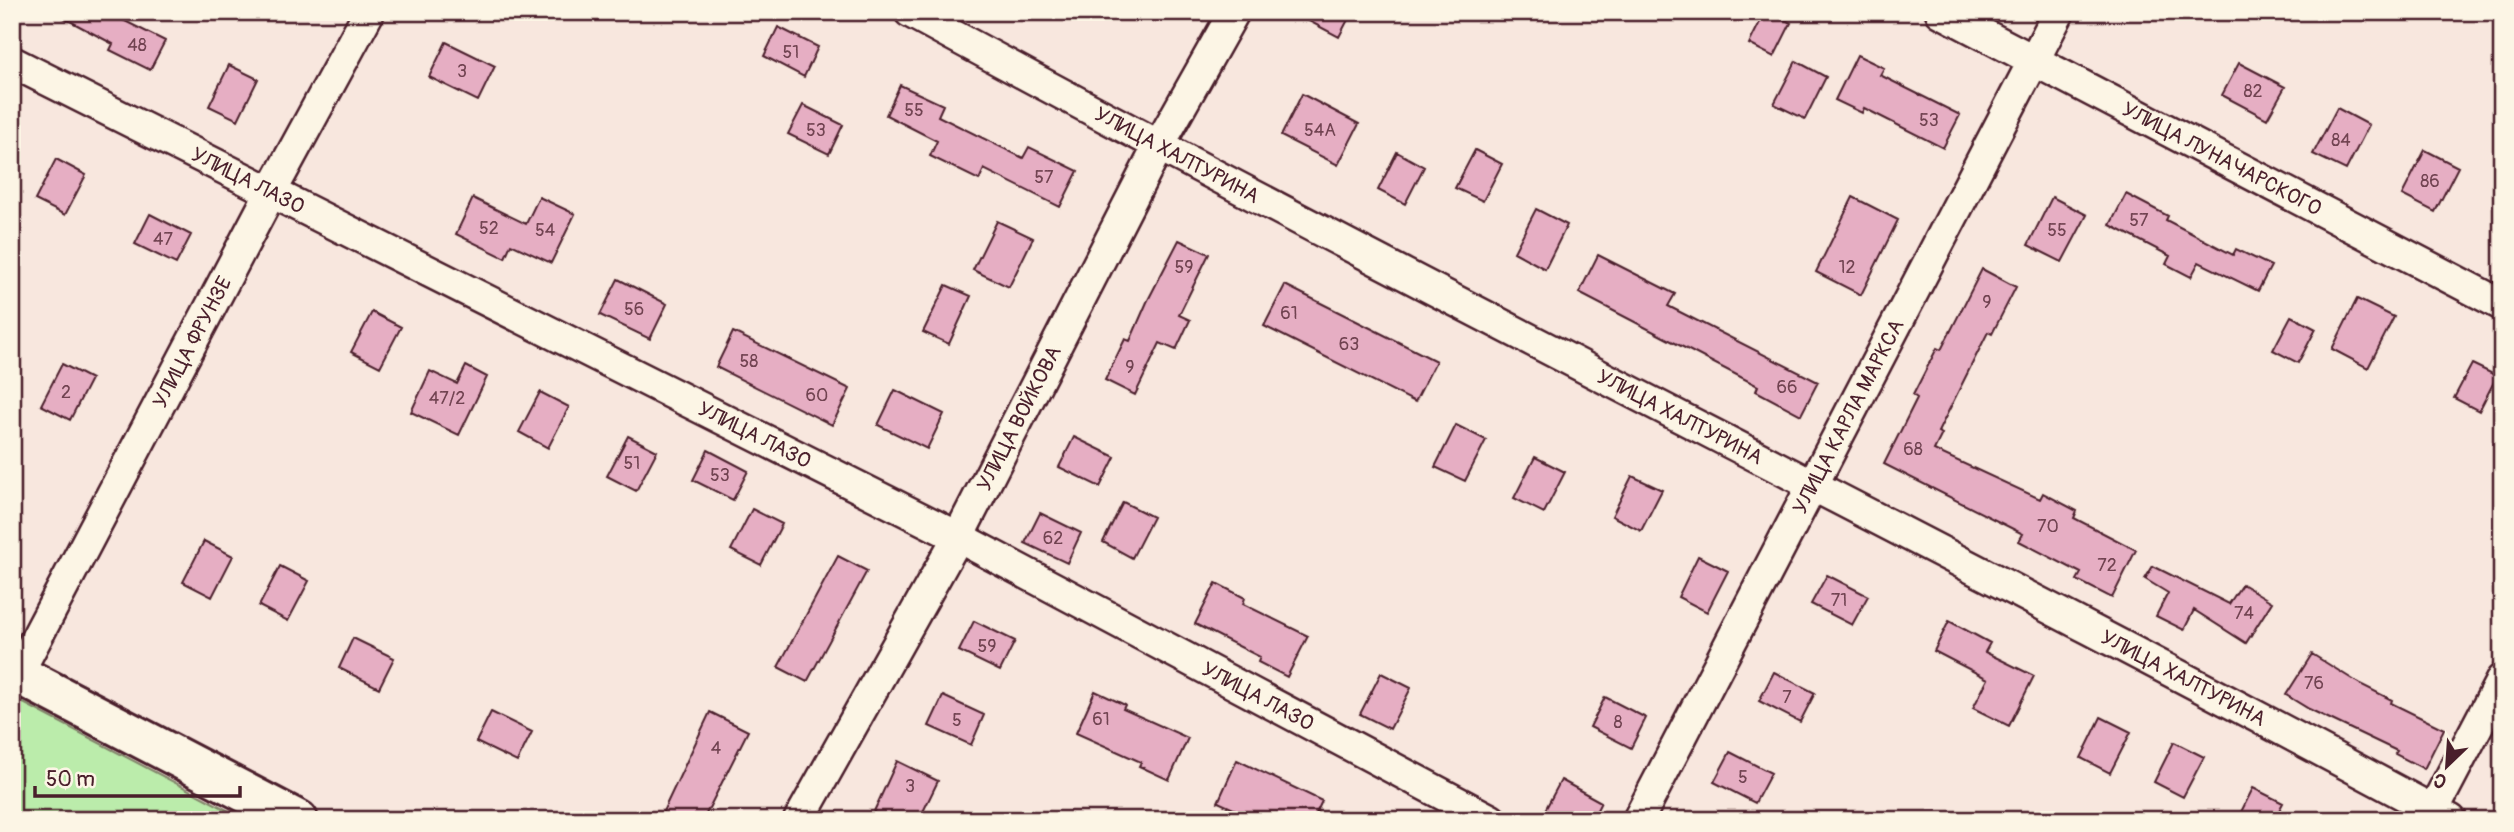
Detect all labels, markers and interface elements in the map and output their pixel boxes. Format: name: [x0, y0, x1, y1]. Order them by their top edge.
house number: 48: [127, 34, 147, 57]
house number: 51: [783, 41, 799, 64]
house number: 3: [457, 60, 467, 83]
house number: 82: [2243, 80, 2263, 103]
street label: УЛИЦА ЛУНАЧАРСКОГО: [2117, 96, 2326, 222]
house number: 55: [904, 99, 924, 122]
street label: УЛИЦА ХАЛТУРИНА: [1090, 101, 1264, 210]
house number: 53: [1919, 109, 1939, 132]
house number: 53: [806, 119, 826, 142]
house number: 54А: [1304, 119, 1336, 142]
house number: 84: [2331, 129, 2351, 152]
street label: УЛИЦА ЛАЗО: [187, 141, 309, 221]
house number: 57: [1034, 166, 1054, 189]
house number: 86: [2420, 170, 2440, 193]
house number: 57: [2129, 209, 2149, 232]
house number: 52: [479, 217, 499, 240]
house number: 54: [535, 219, 556, 242]
house number: 55: [2047, 219, 2067, 242]
house number: 47: [153, 228, 173, 251]
house number: 59: [1174, 256, 1194, 279]
house number: 12: [1838, 256, 1856, 279]
street label: УЛИЦА ФРУНЗЕ: [147, 272, 238, 413]
house number: 9: [1982, 291, 1992, 314]
house number: 56: [624, 298, 644, 321]
house number: 61: [1280, 302, 1298, 325]
street label: УЛИЦА КАРЛА МАРКСА: [1787, 315, 1911, 519]
house number: 63: [1339, 333, 1359, 356]
street label: УЛИЦА ВОЙКОВА: [971, 341, 1068, 496]
house number: 58: [740, 350, 758, 373]
house number: 9: [1125, 356, 1135, 379]
street label: УЛИЦА ХАЛТУРИНА: [1592, 363, 1767, 471]
house number: 66: [1777, 376, 1797, 399]
house number: 2: [61, 381, 71, 404]
house number: 60: [806, 384, 828, 407]
house number: 47/2: [429, 387, 465, 410]
street label: УЛИЦА ЛАЗО: [693, 396, 816, 475]
house number: 68: [1903, 438, 1923, 461]
house number: 51: [624, 452, 640, 475]
house number: 53: [710, 464, 730, 487]
house number: 70: [2037, 515, 2059, 538]
house number: 62: [1043, 527, 1063, 550]
house number: 72: [2097, 554, 2117, 577]
house number: 71: [1831, 589, 1847, 612]
house number: 74: [2234, 602, 2255, 625]
street label: УЛИЦА ХАЛТУРИНА: [2096, 624, 2270, 733]
house number: 59: [977, 635, 997, 658]
street label: УЛИЦА ЛАЗО: [1197, 656, 1318, 737]
house number: 76: [2304, 672, 2324, 695]
house number: 7: [1782, 686, 1792, 709]
house number: 61: [1092, 708, 1110, 731]
house number: 5: [952, 709, 962, 732]
house number: 8: [1613, 711, 1623, 734]
north arrow: [2412, 730, 2482, 800]
house number: 4: [711, 737, 722, 760]
scale bar: [35, 755, 240, 799]
text: 50 m: [46, 766, 95, 793]
house number: 5: [1738, 766, 1748, 789]
text: С: [2430, 767, 2451, 794]
house number: 3: [905, 775, 915, 798]

